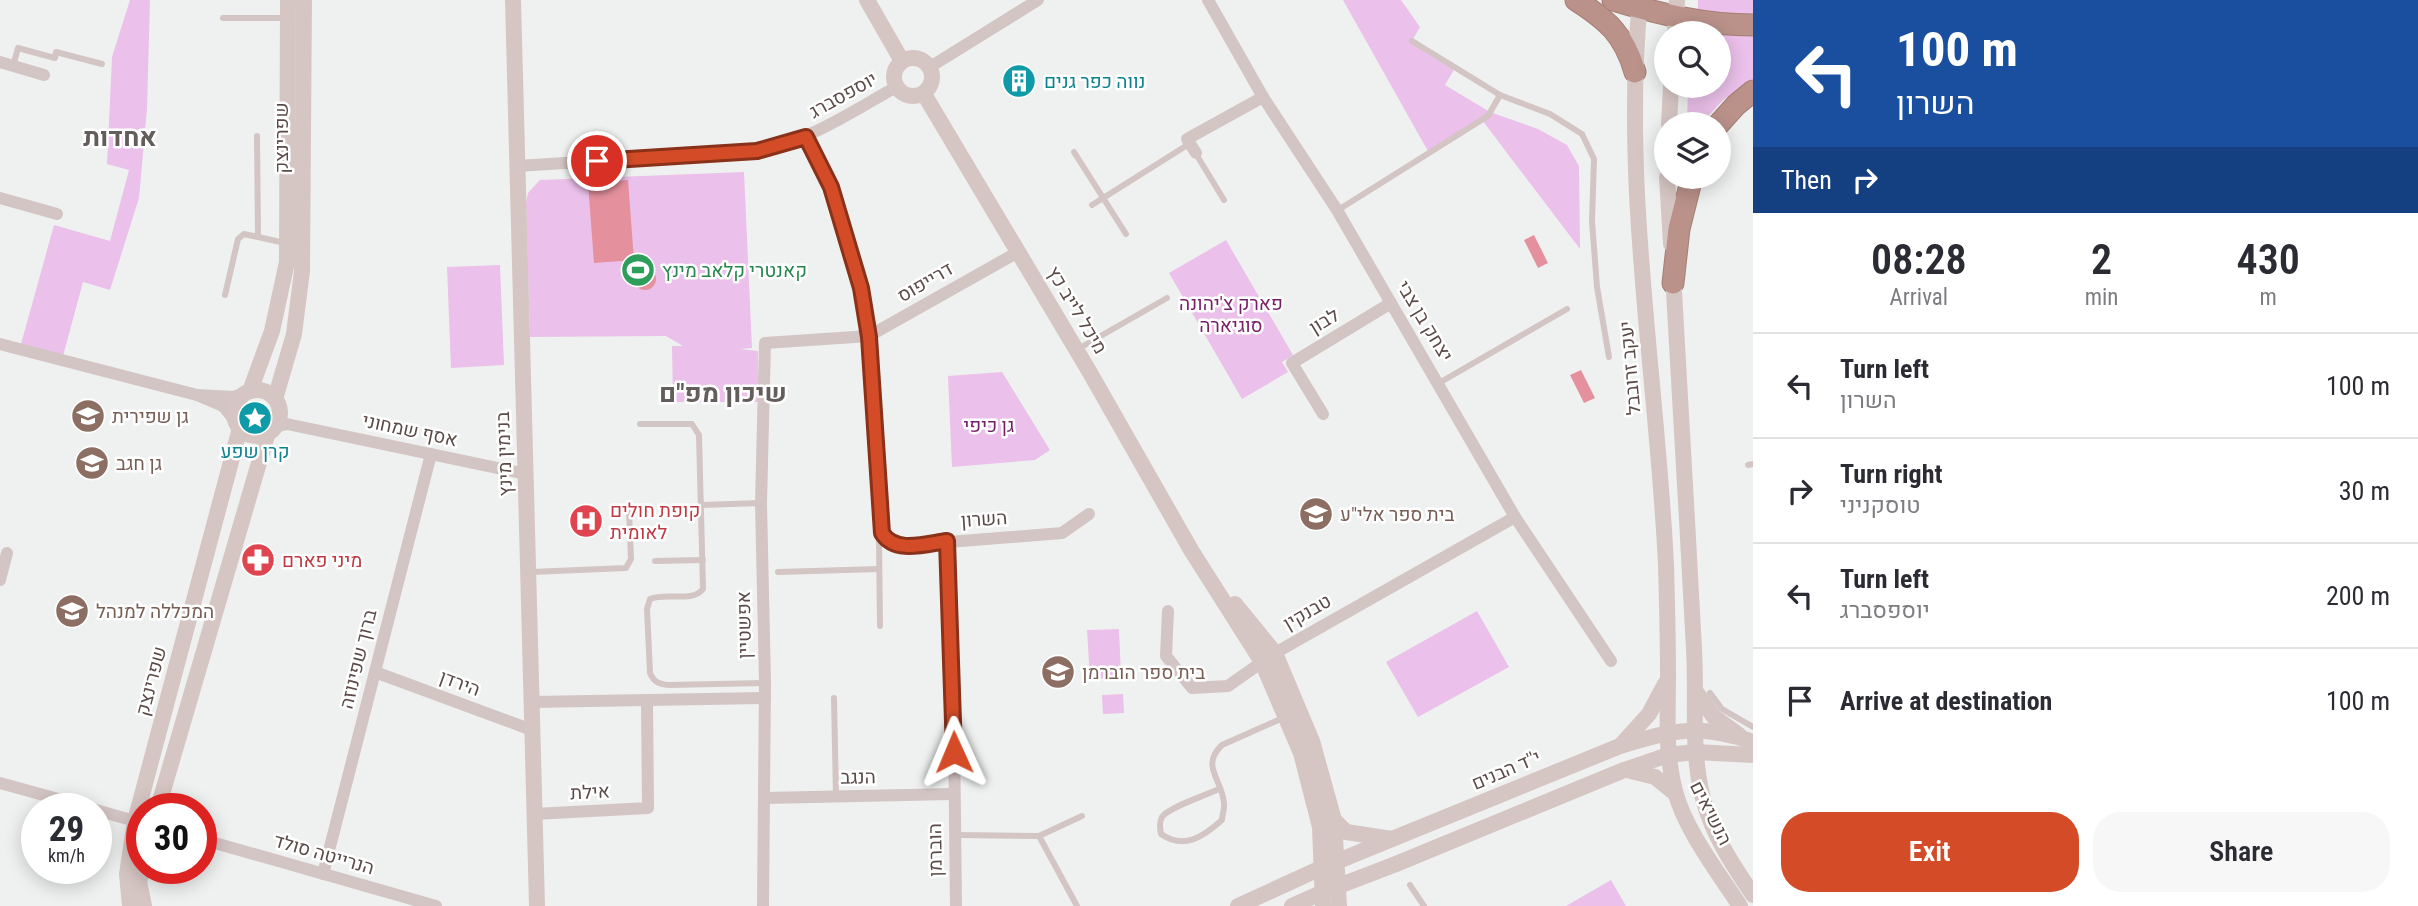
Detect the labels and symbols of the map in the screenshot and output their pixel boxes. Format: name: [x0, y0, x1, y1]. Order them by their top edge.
building icon: נווה כפר גנים: [1000, 62, 1038, 100]
street label: יוספסברג: [805, 67, 881, 123]
place label: נווה כפר גנים: [1044, 70, 1145, 93]
street label: שפרינצק: [270, 102, 293, 174]
district label: אחדות: [83, 122, 157, 152]
pin: [567, 131, 627, 191]
sports icon: קאנטרי קלאב מינץ: [619, 251, 657, 289]
street label: דרייפוס: [893, 257, 957, 307]
place label: קאנטרי קלאב מינץ: [662, 259, 807, 282]
street label: מיכל לייב כץ: [1042, 262, 1112, 358]
street label: יצחק בן צבי: [1392, 277, 1458, 365]
park label: פארק צ'יהונה סוגיארה: [1179, 292, 1283, 337]
street label: לבון: [1305, 303, 1343, 339]
street label: יעקב זרובבל: [1614, 320, 1646, 416]
district label: שיכון מפ"ם: [659, 378, 787, 408]
school or university icon: גן שפירית: [69, 397, 107, 435]
place icon: קרן שפע: [236, 399, 274, 437]
place label: גן שפירית: [112, 405, 189, 428]
street label: אסף שמחוני: [360, 409, 460, 451]
street label: בנימין מינץ: [491, 411, 517, 497]
park label: גן כיפי: [964, 414, 1014, 437]
place label: קרן שפע: [221, 440, 289, 463]
school or university icon: גן חגב: [73, 444, 111, 482]
place label: גן חגב: [116, 452, 162, 475]
school or university icon: בית ספר אלי"ע: [1297, 495, 1335, 533]
place label: קופת חולים לאומית: [610, 499, 700, 544]
hospital icon: קופת חולים לאומית: [567, 502, 605, 540]
place label: בית ספר אלי"ע: [1340, 503, 1454, 526]
street label: השרון: [960, 506, 1008, 532]
pharmacy icon: מיני פארם: [239, 541, 277, 579]
place label: מיני פארם: [282, 549, 362, 572]
street label: טבנקין: [1279, 589, 1335, 635]
street label: אפשטיין: [732, 591, 756, 659]
school or university icon: המכללה למנהל: [53, 592, 91, 630]
place label: המכללה למנהל: [96, 600, 214, 623]
street label: ברוך שפינוזה: [335, 607, 381, 711]
street label: שפרינצק: [131, 644, 171, 718]
school or university icon: בית ספר הוברמן: [1039, 653, 1077, 691]
place label: בית ספר הוברמן: [1082, 661, 1205, 684]
street label: הירדן: [437, 665, 483, 701]
position arrow: [917, 715, 991, 789]
street label: י''ד הבנים: [1468, 745, 1544, 795]
street label: הנגב: [840, 765, 876, 789]
street label: הנשיאים: [1685, 777, 1737, 849]
street label: אילת: [570, 779, 610, 805]
speed limit sign: 30: [126, 793, 217, 884]
street label: הוברמן: [923, 823, 947, 877]
street label: הנרייטה סולד: [271, 829, 377, 879]

